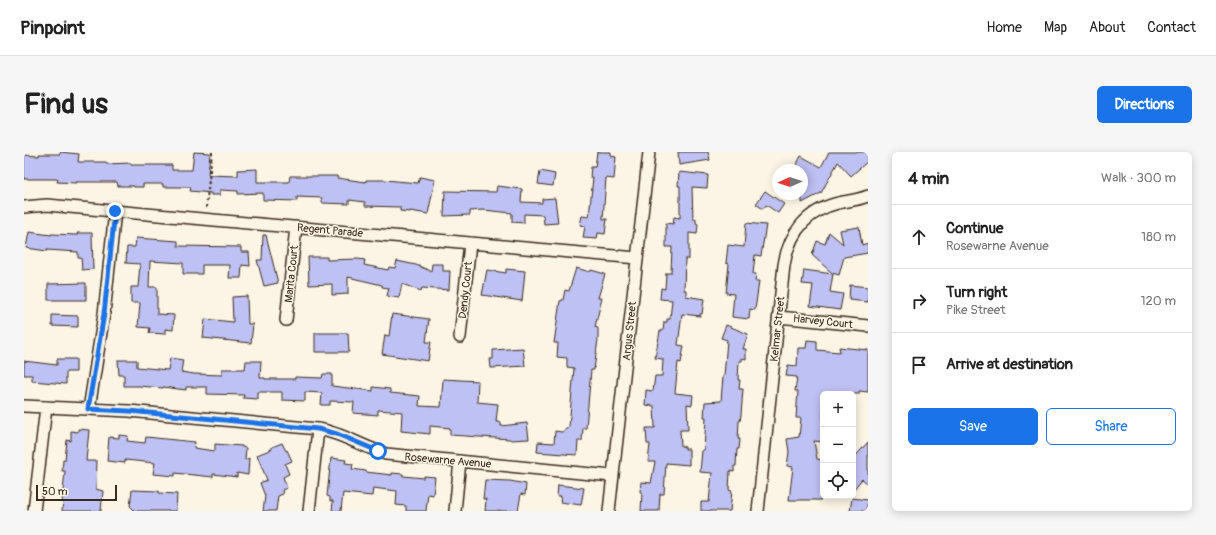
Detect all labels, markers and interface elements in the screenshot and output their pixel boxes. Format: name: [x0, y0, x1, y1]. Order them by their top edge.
text: Pinpoint: [20, 16, 85, 40]
text: Home: [987, 19, 1022, 36]
text: Map: [1044, 19, 1067, 36]
text: About: [1089, 19, 1125, 36]
text: Contact: [1147, 19, 1196, 36]
button: Directions: [1097, 86, 1192, 123]
text: Find us: [24, 87, 108, 122]
north arrow: [772, 164, 808, 200]
text: 4 min: [908, 168, 949, 189]
text: Walk · 300 m: [1101, 170, 1176, 186]
route end: [106, 202, 124, 220]
text: Continue: [946, 219, 1004, 238]
street label: Regent Parade: [296, 221, 364, 240]
icon: ahead: [908, 226, 930, 248]
text: 180 m: [1141, 229, 1176, 245]
text: Rosewarne Avenue: [946, 238, 1049, 254]
street label: Marita Court: [282, 244, 301, 303]
street label: Dendy Court: [456, 260, 475, 319]
text: Turn right: [946, 283, 1007, 302]
icon: right: [908, 290, 930, 312]
text: 120 m: [1140, 293, 1176, 309]
street label: Kelmar Street: [768, 295, 787, 362]
street label: Argus Street: [620, 300, 639, 361]
text: Pike Street: [946, 302, 1005, 318]
street label: Harvey Court: [792, 312, 854, 331]
icon: arrive: [908, 354, 930, 376]
text: Arrive at destination: [946, 355, 1073, 374]
map controls: [820, 391, 856, 499]
button: +: [820, 391, 856, 427]
button: Save: [908, 408, 1038, 445]
button: Share: [1046, 408, 1176, 445]
button: −: [820, 427, 856, 463]
route start: [369, 442, 387, 460]
street label: Rosewarne Avenue: [404, 450, 492, 471]
button: locate: [820, 463, 856, 499]
scale bar: [36, 483, 117, 502]
text: 50 m: [42, 485, 68, 498]

